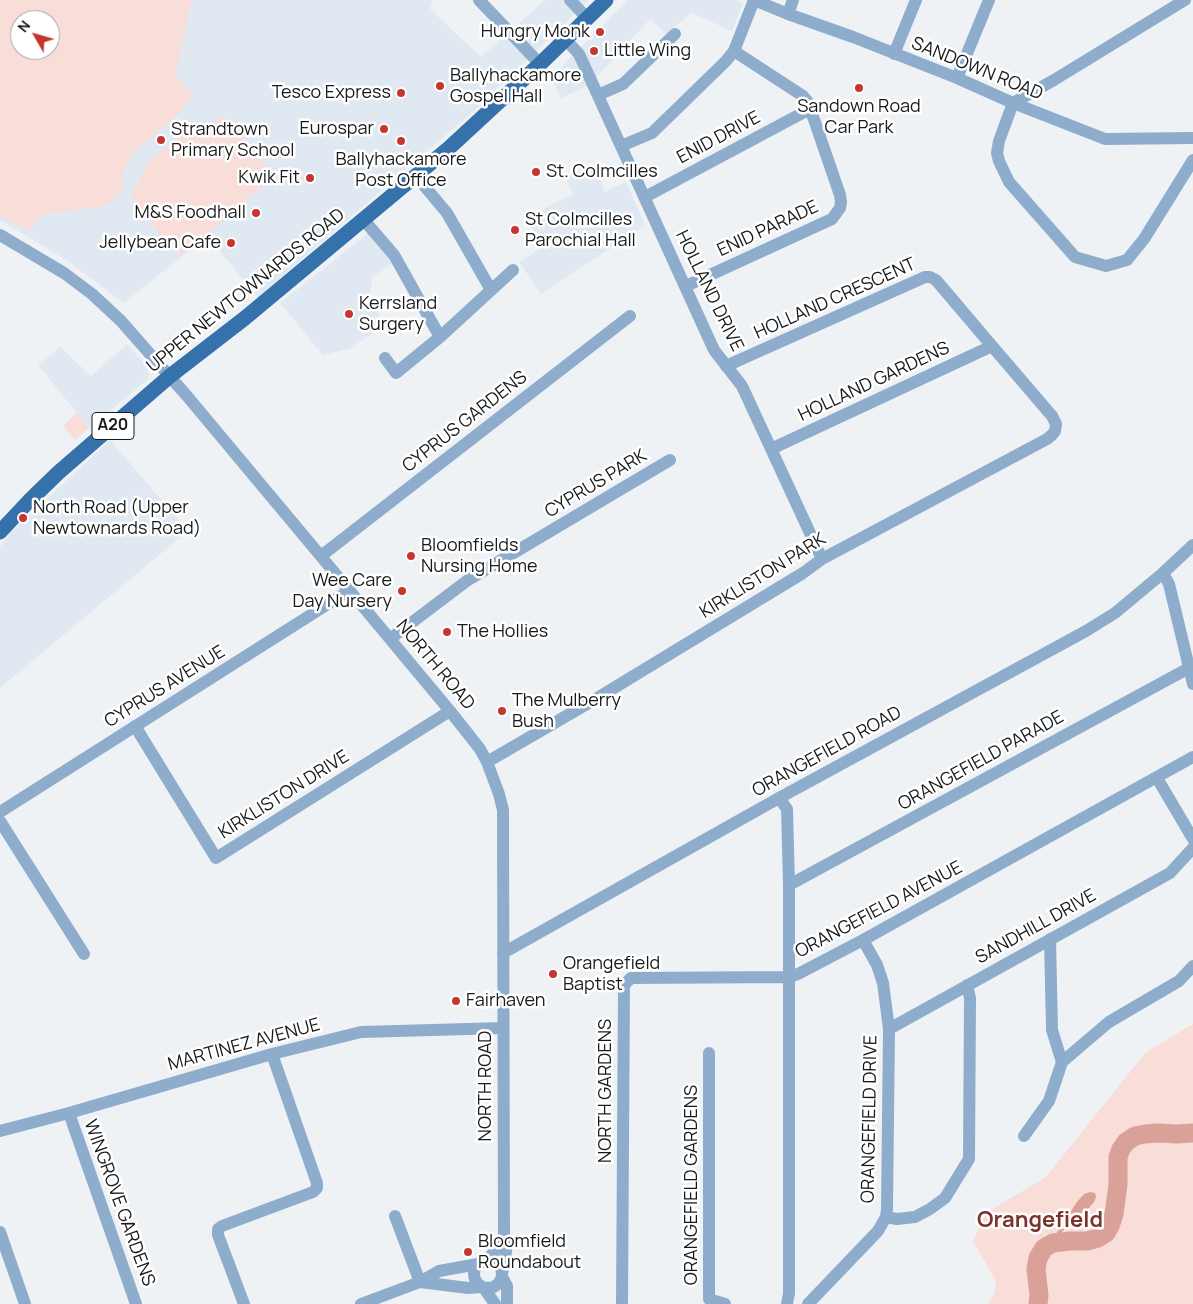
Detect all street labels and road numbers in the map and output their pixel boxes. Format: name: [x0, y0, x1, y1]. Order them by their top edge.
street label: SANDOWN ROAD: [908, 33, 1046, 105]
street label: ENID DRIVE: [674, 107, 764, 169]
street label: ENID PARADE: [714, 196, 822, 262]
street label: UPPER NEWTOWNARDS ROAD: [143, 204, 349, 378]
street label: HOLLAND DRIVE: [670, 227, 748, 355]
street label: HOLLAND CRESCENT: [751, 254, 919, 344]
street label: HOLLAND GARDENS: [795, 338, 953, 426]
street label: CYPRUS GARDENS: [398, 367, 532, 477]
road number: A20: [92, 412, 134, 440]
street label: CYPRUS PARK: [541, 445, 651, 523]
street label: KIRKLISTON PARK: [696, 529, 830, 623]
street label: NORTH ROAD: [391, 616, 479, 714]
street label: CYPRUS AVENUE: [101, 641, 229, 733]
street label: ORANGEFIELD ROAD: [749, 702, 905, 802]
street label: ORANGEFIELD PARADE: [894, 706, 1068, 816]
street label: KIRKLISTON DRIVE: [215, 746, 353, 844]
street label: ORANGEFIELD AVENUE: [792, 857, 966, 963]
street label: SANDHILL DRIVE: [972, 885, 1100, 969]
street label: MARTINEZ AVENUE: [166, 1014, 322, 1076]
street label: NORTH GARDENS: [595, 1019, 617, 1163]
street label: NORTH ROAD: [475, 1031, 497, 1141]
street label: ORANGEFIELD DRIVE: [858, 1035, 882, 1203]
street label: ORANGEFIELD GARDENS: [681, 1085, 703, 1285]
street label: WINGROVE GARDENS: [79, 1117, 159, 1289]

